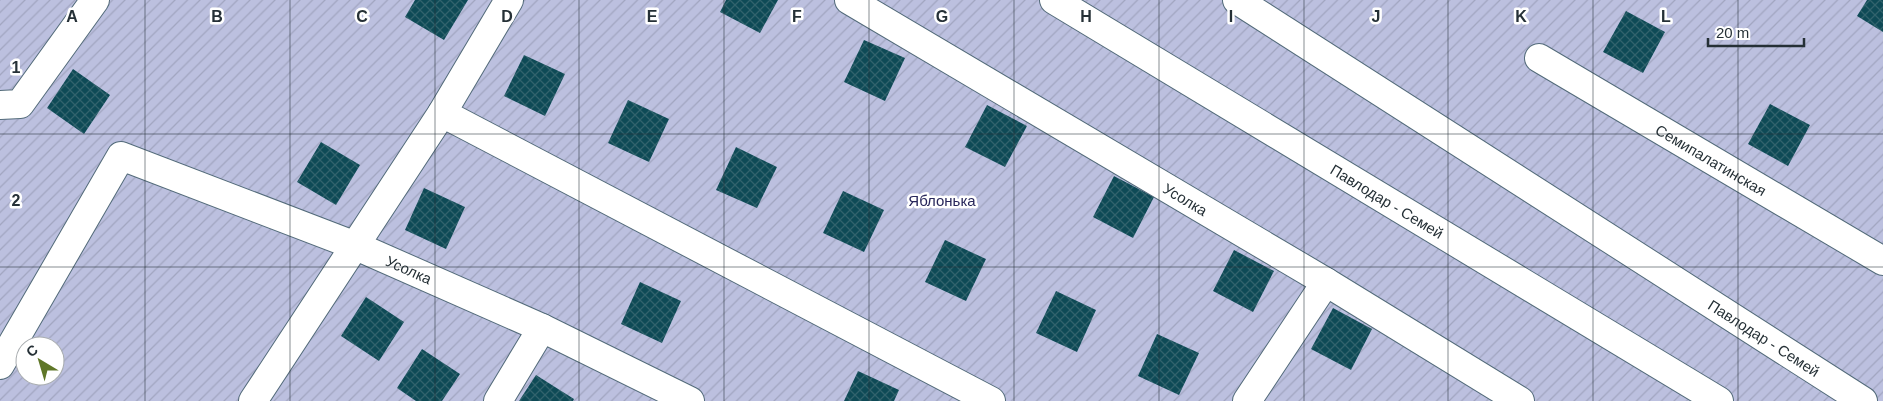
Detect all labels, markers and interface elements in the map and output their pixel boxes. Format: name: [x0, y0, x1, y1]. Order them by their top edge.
text: A: [66, 8, 78, 25]
text: B: [211, 8, 223, 25]
text: C: [356, 8, 368, 25]
text: D: [501, 8, 513, 25]
text: E: [647, 8, 658, 25]
text: F: [792, 8, 802, 25]
text: G: [936, 8, 948, 25]
text: H: [1080, 8, 1092, 25]
text: I: [1229, 8, 1233, 25]
text: J: [1372, 8, 1380, 25]
text: K: [1515, 8, 1527, 25]
text: L: [1661, 8, 1671, 25]
scale bar: [1708, 15, 1804, 47]
text: 20 m: [1716, 24, 1749, 41]
text: 1: [12, 59, 21, 76]
street label: Семипалатинская: [1653, 120, 1770, 199]
street label: Павлодар - Семей: [1328, 160, 1447, 241]
street label: Усолка: [1160, 179, 1211, 219]
text: 2: [12, 192, 21, 209]
park label: Яблонька: [908, 192, 976, 209]
street label: Усолка: [383, 252, 435, 287]
street label: Павлодар - Семей: [1705, 296, 1823, 380]
north arrow: [15, 336, 65, 386]
text: С: [23, 341, 41, 360]

